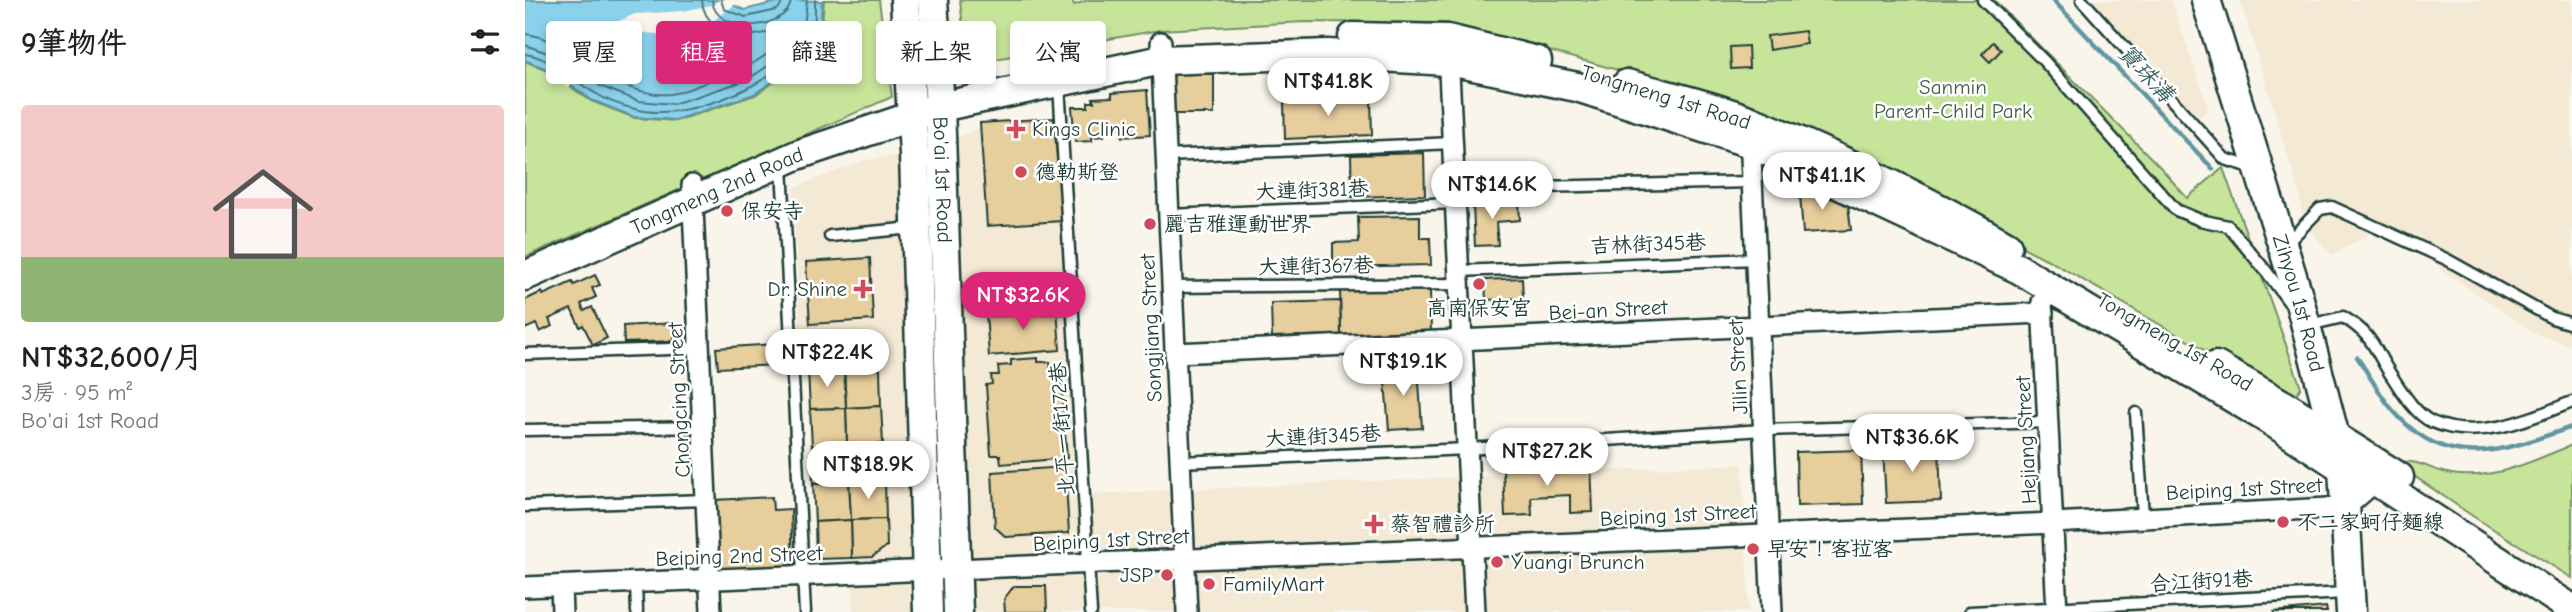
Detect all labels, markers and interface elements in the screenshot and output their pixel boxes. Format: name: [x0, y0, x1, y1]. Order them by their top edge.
chip: 買屋: [546, 21, 642, 84]
chip: 租屋: [656, 21, 752, 84]
chip: 篩選: [766, 21, 862, 84]
chip: 新上架: [876, 21, 996, 84]
chip: 公寓: [1010, 21, 1106, 84]
icon: filters: [466, 23, 504, 61]
text: 9筆物件: [21, 26, 127, 61]
water label: 寶珠溝: [2113, 39, 2181, 109]
pin: NT$41.8K: [1256, 58, 1400, 118]
street label: Tongmeng 1st Road: [1578, 60, 1754, 134]
text: NT$41.8K: [1283, 67, 1373, 94]
park label: Sanmin Parent-Child Park: [1874, 75, 2032, 123]
street label: Bo'ai 1st Road: [928, 116, 957, 243]
place label: Kings Clinic: [1032, 117, 1136, 141]
marker: Kings Clinic: [1006, 119, 1026, 139]
street label: Tongmeng 2nd Road: [627, 142, 806, 240]
icon: home: [200, 151, 326, 277]
pin: NT$41.1K: [1750, 152, 1894, 212]
place label: 德勒斯登: [1035, 160, 1119, 184]
text: NT$41.1K: [1779, 161, 1865, 188]
pin: NT$14.6K: [1420, 162, 1564, 221]
marker: 德勒斯登: [1013, 164, 1029, 180]
text: NT$14.6K: [1447, 170, 1537, 197]
street label: 大連街381巷: [1255, 176, 1369, 204]
place label: 保安寺: [741, 199, 804, 223]
marker: 保安寺: [719, 203, 735, 219]
place label: 麗吉雅運動世界: [1164, 212, 1311, 236]
marker: 麗吉雅運動世界: [1142, 216, 1158, 232]
street label: 吉林街345巷: [1590, 230, 1706, 258]
street label: Zihyou 1st Road: [2268, 231, 2329, 374]
street label: Songjiang Street: [1135, 252, 1167, 403]
street label: 大連街367巷: [1258, 253, 1374, 279]
pin: NT$32.6K: [951, 272, 1095, 332]
marker: 高南保安宮: [1471, 276, 1487, 292]
place label: Dr. Shine: [768, 277, 847, 301]
marker: Dr. Shine: [853, 279, 873, 299]
text: NT$32.6K: [977, 281, 1069, 308]
street label: Tongmeng 1st Road: [2093, 288, 2257, 396]
street label: Bei-an Street: [1548, 295, 1669, 325]
place label: 高南保安宮: [1427, 296, 1532, 320]
street label: Jilin Street: [1723, 318, 1752, 415]
street label: Chongcing Street: [663, 321, 695, 478]
pin: NT$22.4K: [755, 330, 899, 389]
text: NT$22.4K: [781, 338, 873, 365]
pin: NT$19.1K: [1331, 338, 1475, 398]
text: NT$32,600/月: [21, 340, 203, 375]
text: NT$19.1K: [1359, 347, 1447, 374]
street label: 北平一街172巷: [1045, 361, 1079, 497]
street label: Hejiang Street: [2011, 374, 2041, 505]
text: 3房 · 95 m²: [21, 379, 132, 406]
text: Bo'ai 1st Road: [21, 407, 159, 434]
pin: NT$36.6K: [1840, 414, 1984, 474]
street label: 大連街345巷: [1264, 421, 1382, 451]
text: NT$36.6K: [1865, 423, 1959, 450]
pin: NT$27.2K: [1475, 428, 1619, 488]
text: NT$27.2K: [1501, 437, 1593, 464]
pin: NT$18.9K: [796, 442, 940, 501]
text: NT$18.9K: [823, 450, 913, 477]
street label: Beiping 1st Street: [2165, 473, 2324, 505]
street label: Beiping 1st Street: [1599, 499, 1758, 531]
place label: 不二家蚵仔麵線: [2297, 510, 2444, 534]
place label: 蔡智禮診所: [1390, 512, 1495, 536]
marker: 蔡智禮診所: [1364, 514, 1384, 534]
marker: 不二家蚵仔麵線: [2275, 514, 2291, 530]
street label: Beiping 1st Street: [1032, 524, 1191, 556]
place label: 早安！客拉客: [1767, 537, 1893, 561]
street label: Beiping 2nd Street: [655, 541, 824, 571]
marker: 早安！客拉客: [1745, 541, 1761, 557]
place label: Yuangi Brunch: [1511, 550, 1645, 574]
marker: Yuangi Brunch: [1489, 554, 1505, 570]
place label: JSP: [1120, 563, 1153, 587]
street label: 合江街91巷: [2149, 566, 2253, 596]
marker: JSP: [1159, 567, 1175, 583]
place label: FamilyMart: [1223, 572, 1325, 596]
marker: FamilyMart: [1201, 576, 1217, 592]

